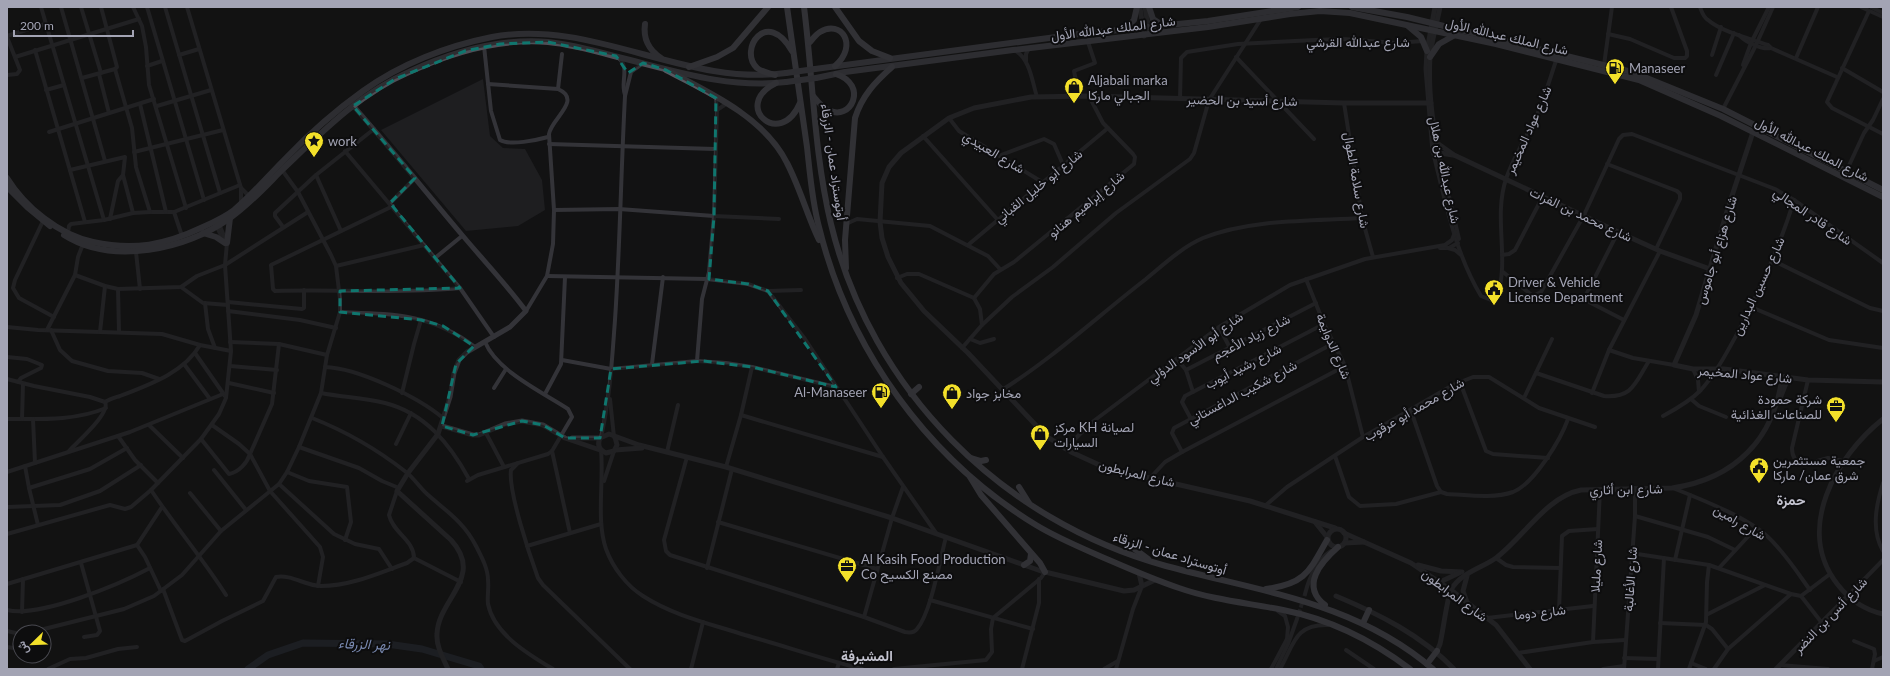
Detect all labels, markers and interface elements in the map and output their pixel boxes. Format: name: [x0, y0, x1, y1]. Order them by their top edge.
scale bar: [14, 12, 133, 38]
street label: شارع الملك عبدالله الأول: [1050, 12, 1176, 46]
street label: شارع الملك عبدالله الأول: [1444, 14, 1570, 60]
text: 200 m: [20, 18, 54, 33]
street label: شارع عبدالله القرشي: [1306, 34, 1410, 53]
fuel station icon: Manaseer: [1604, 57, 1626, 85]
place label: Manaseer: [1629, 60, 1685, 76]
place label: Aljabali marka الجبالي ماركا: [1088, 72, 1168, 106]
shop icon: Aljabali marka الجبالي ماركا: [1063, 76, 1085, 104]
street label: شارع عواد المخيمر: [1501, 83, 1556, 178]
street label: شارع أسيد بن الحضير: [1185, 91, 1298, 111]
street label: أوتوستراد عمان - الزرقاء: [817, 103, 850, 222]
street label: شارع الملك عبدالله الأول: [1752, 113, 1871, 186]
street label: شارع عبدالله بن هلال: [1424, 115, 1464, 225]
street label: شارع العبيدي: [959, 127, 1028, 179]
place icon: work: [303, 130, 325, 158]
street label: شارع سلامة الطوال: [1339, 131, 1373, 230]
place label: work: [328, 133, 357, 149]
street label: شارع أبو خليل القباني: [991, 146, 1087, 229]
street label: شارع إبراهيم هنانو: [1044, 167, 1129, 242]
street label: شارع محمد بن الفرات: [1526, 183, 1635, 247]
street label: شارع قادر المجالي: [1769, 184, 1855, 251]
street label: شارع هزاع أبو جاموس: [1692, 194, 1742, 307]
street label: شارع حسين البدارين: [1728, 234, 1790, 339]
place label: Driver & Vehicle License Department: [1508, 274, 1623, 305]
public building icon: Driver & Vehicle License Department: [1483, 278, 1505, 306]
street label: شارع أبو الأسود الدؤلي: [1144, 308, 1248, 388]
street label: شارع زياد الأعجم: [1209, 311, 1294, 365]
street label: شارع الدوايمة: [1311, 311, 1355, 382]
street label: شارع رشيد أيوب: [1202, 340, 1285, 394]
street label: شارع شكيب الداغستاني: [1185, 356, 1301, 430]
street label: شارع عواد المخيمر: [1696, 362, 1793, 388]
street label: شارع محمد أبو عرقوب: [1361, 374, 1468, 446]
fuel station icon: Al-Manaseer: [870, 381, 892, 409]
shop icon: مخابز جواد: [941, 382, 963, 410]
place label: Al-Manaseer: [794, 384, 867, 400]
place label: مخابز جواد: [966, 385, 1021, 402]
place label: شركة حمودة للصناعات الغذائية: [1731, 391, 1822, 422]
office icon: شركة حمودة للصناعات الغذائية: [1825, 395, 1847, 423]
place label: مركز KH لصيانة السيارات: [1053, 419, 1134, 451]
shop icon: مركز KH لصيانة السيارات: [1029, 423, 1051, 451]
place label: جمعية مستثمرين شرق عمان/ ماركا: [1773, 452, 1866, 484]
street label: شارع المرابطون: [1097, 456, 1177, 492]
public building icon: جمعية مستثمرين شرق عمان/ ماركا: [1748, 456, 1770, 484]
street label: شارع ابن أثاري: [1589, 480, 1663, 501]
district label: حمزة: [1777, 491, 1806, 509]
street label: شارع رامين: [1710, 501, 1769, 545]
street label: أوتوستراد عمان - الزرقاء: [1111, 528, 1229, 579]
street label: شارع مليلا: [1587, 539, 1607, 593]
street label: شارع الأغالبة: [1620, 546, 1642, 612]
place label: Al Kasih Food Production Co مصنع الكسيح: [861, 551, 1006, 584]
office icon: Al Kasih Food Production Co مصنع الكسيح: [836, 555, 858, 583]
street label: شارع المرابطون: [1418, 565, 1491, 626]
street label: شارع أنس بن النضر: [1789, 574, 1872, 658]
street label: شارع دوما: [1513, 601, 1567, 625]
north arrow: [12, 624, 52, 664]
water label: نهر الزرقاء: [338, 634, 391, 654]
text: ش: [14, 639, 32, 657]
district label: المشيرفة: [841, 647, 893, 665]

